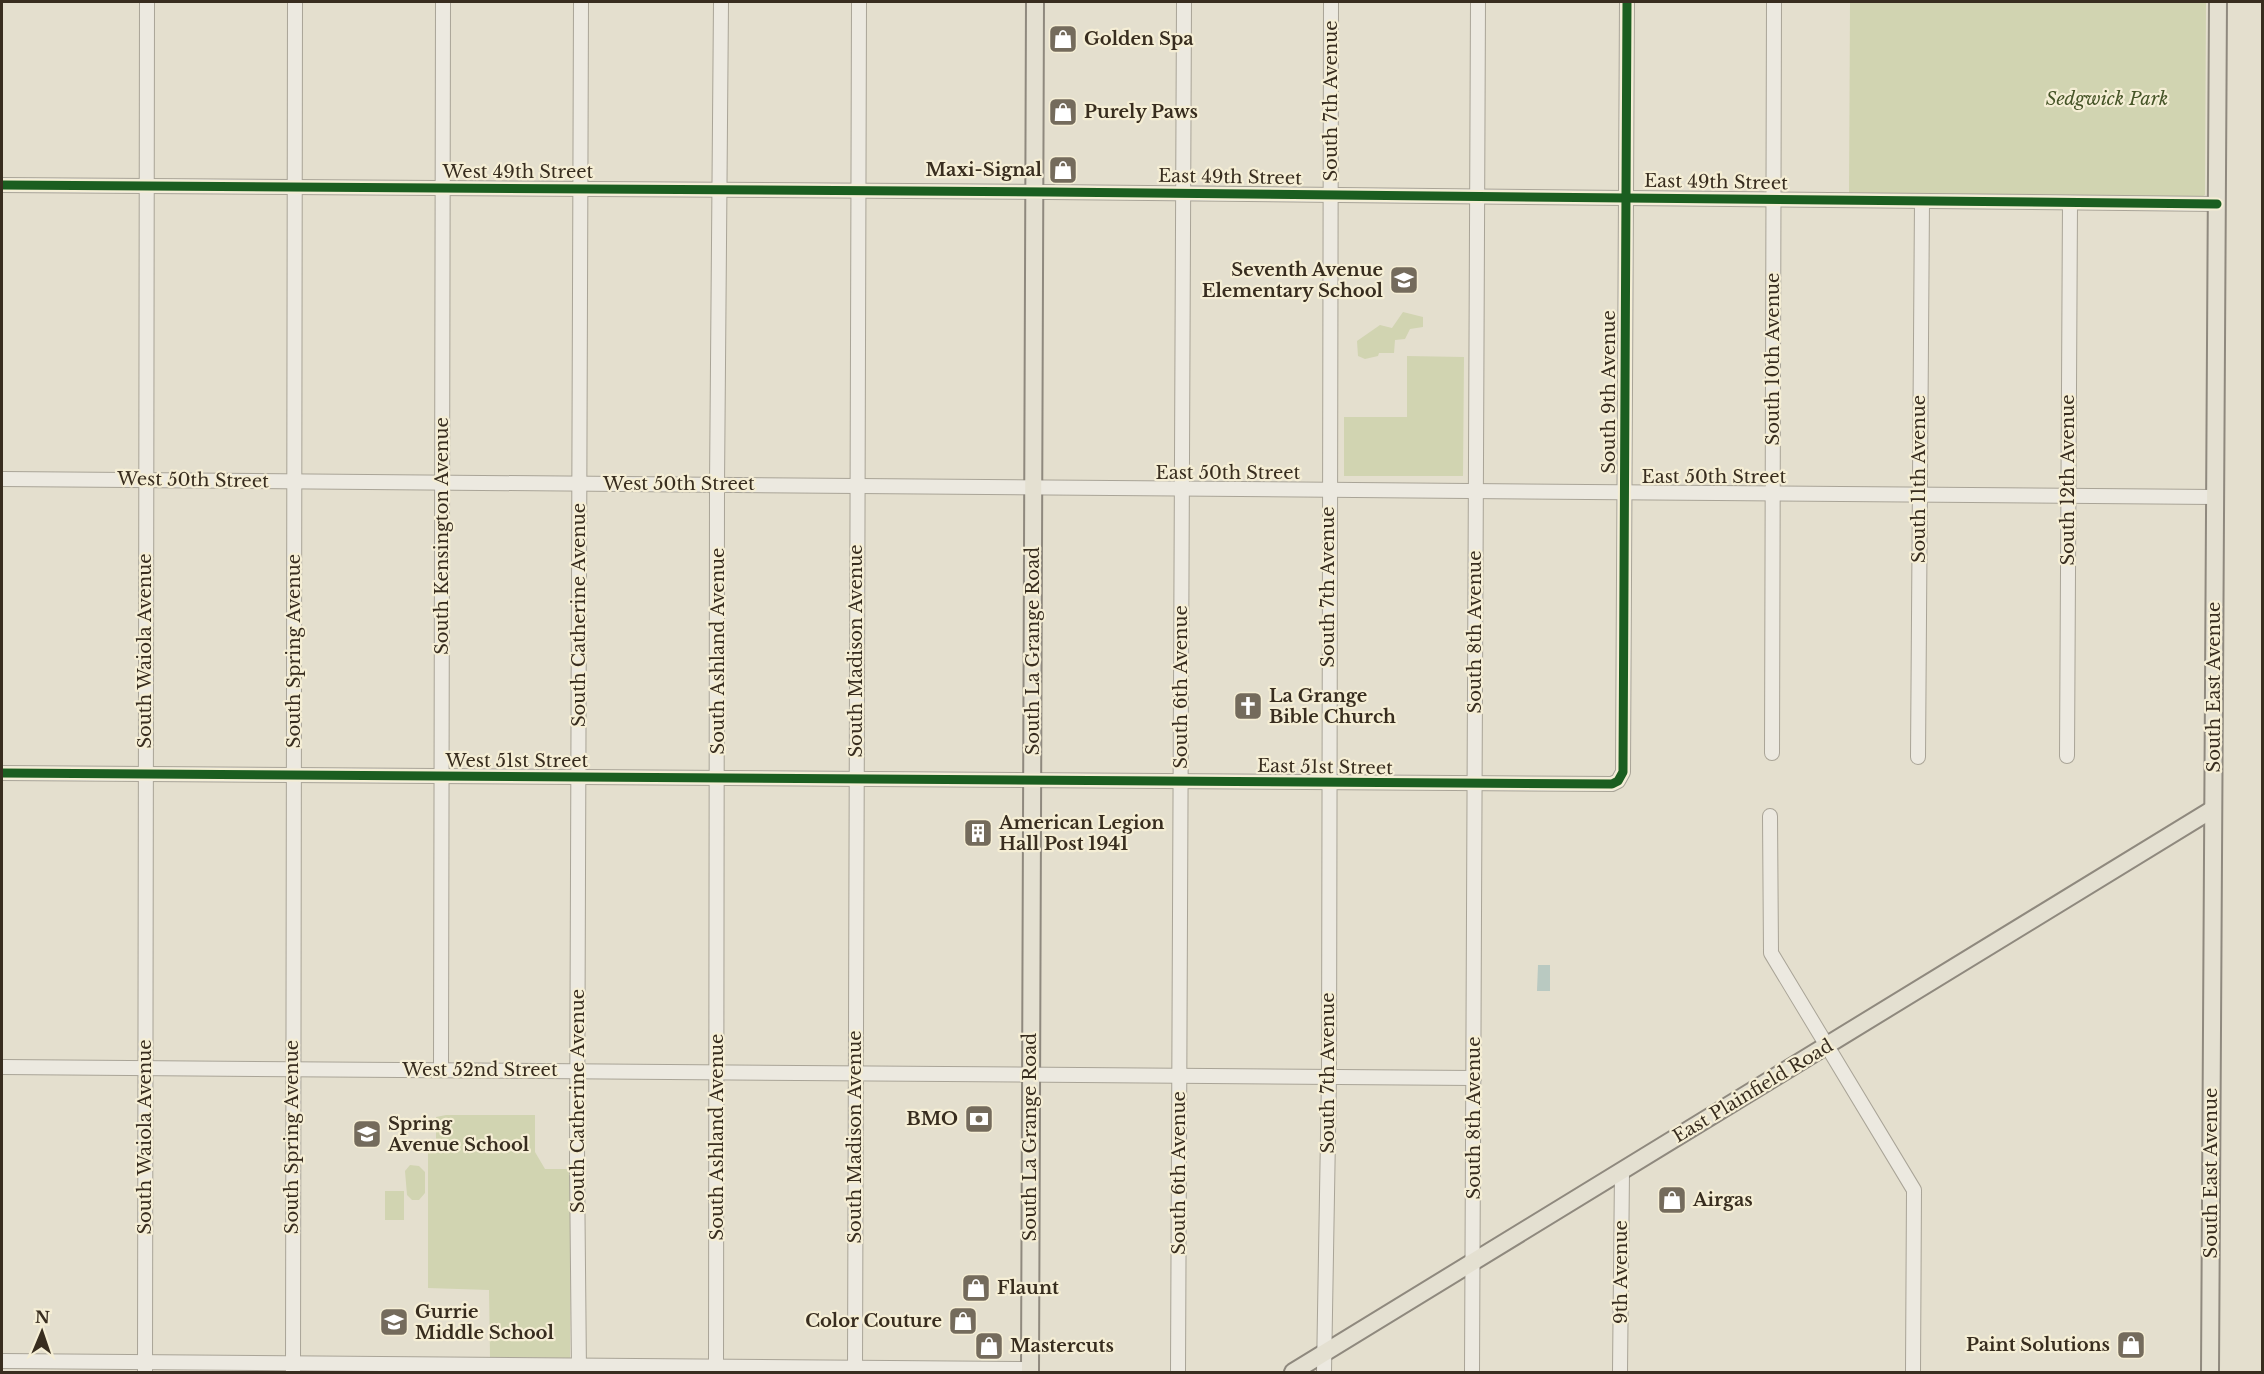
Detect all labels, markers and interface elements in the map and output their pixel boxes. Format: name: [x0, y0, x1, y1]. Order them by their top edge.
street label: South 7th Avenue: [1320, 20, 1342, 182]
shop icon: Golden Spa: [1047, 23, 1079, 55]
place label: Golden Spa: [1084, 28, 1194, 50]
park label: Sedgwick Park: [2046, 88, 2168, 110]
shop icon: Purely Paws: [1047, 96, 1079, 128]
place label: Purely Paws: [1084, 101, 1198, 123]
shop icon: Maxi-Signal: [1047, 154, 1079, 186]
place label: Maxi-Signal: [925, 159, 1043, 181]
street label: West 49th Street: [442, 161, 594, 183]
street label: East 49th Street: [1158, 165, 1302, 189]
street label: East 49th Street: [1644, 170, 1788, 194]
place label: Seventh Avenue Elementary School: [1202, 259, 1384, 302]
school or university icon: Seventh Avenue Elementary School: [1388, 264, 1420, 296]
street label: South 10th Avenue: [1762, 273, 1784, 445]
street label: South 9th Avenue: [1598, 310, 1620, 474]
street label: South 12th Avenue: [2057, 394, 2079, 566]
street label: South 11th Avenue: [1908, 395, 1930, 563]
street label: South Kensington Avenue: [431, 417, 453, 655]
street label: East 50th Street: [1156, 462, 1301, 484]
street label: East 50th Street: [1642, 466, 1787, 488]
street label: West 50th Street: [116, 468, 269, 492]
street label: West 50th Street: [602, 473, 755, 495]
street label: South Catherine Avenue: [568, 503, 590, 727]
street label: South 7th Avenue: [1317, 506, 1339, 668]
street label: South Madison Avenue: [845, 544, 867, 758]
street label: South La Grange Road: [1022, 547, 1044, 755]
street label: South Ashland Avenue: [707, 548, 729, 754]
street label: South 8th Avenue: [1464, 551, 1486, 713]
street label: South Waiola Avenue: [134, 553, 156, 749]
street label: South Spring Avenue: [283, 554, 305, 748]
street label: South East Avenue: [2203, 602, 2225, 772]
street label: South 6th Avenue: [1170, 605, 1192, 769]
place label: La Grange Bible Church: [1269, 685, 1396, 728]
church icon: La Grange Bible Church: [1232, 690, 1264, 722]
street label: West 51st Street: [445, 750, 589, 772]
street label: East 51st Street: [1257, 755, 1393, 779]
place label: American Legion Hall Post 1941: [998, 812, 1164, 855]
building icon: American Legion Hall Post 1941: [962, 817, 994, 849]
street label: South Catherine Avenue: [567, 989, 589, 1213]
street label: South 7th Avenue: [1317, 992, 1339, 1154]
street label: South Madison Avenue: [844, 1030, 866, 1244]
street label: South La Grange Road: [1019, 1033, 1041, 1241]
street label: South Ashland Avenue: [706, 1034, 728, 1240]
street label: East Plainfield Road: [1669, 1034, 1837, 1148]
street label: South 8th Avenue: [1463, 1037, 1485, 1199]
street label: South Waiola Avenue: [134, 1039, 156, 1235]
street label: South Spring Avenue: [281, 1040, 303, 1234]
street label: West 52nd Street: [401, 1059, 558, 1081]
street label: South East Avenue: [2200, 1088, 2222, 1258]
street label: South 6th Avenue: [1168, 1091, 1190, 1255]
bank icon: BMO: [963, 1103, 995, 1135]
place label: BMO: [906, 1108, 958, 1130]
place label: Spring Avenue School: [387, 1113, 530, 1156]
school or university icon: Spring Avenue School: [351, 1118, 383, 1150]
shop icon: Airgas: [1656, 1184, 1688, 1216]
place label: Airgas: [1692, 1189, 1753, 1211]
street label: 9th Avenue: [1610, 1220, 1632, 1324]
shop icon: Flaunt: [960, 1272, 992, 1304]
place label: Flaunt: [997, 1277, 1059, 1299]
place label: Gurrie Middle School: [415, 1301, 554, 1344]
north arrow: [12, 1302, 72, 1362]
shop icon: Color Couture: [947, 1305, 979, 1337]
school or university icon: Gurrie Middle School: [378, 1306, 410, 1338]
text: N: [35, 1307, 50, 1327]
place label: Color Couture: [805, 1310, 942, 1332]
shop icon: Paint Solutions: [2115, 1329, 2147, 1361]
shop icon: Mastercuts: [973, 1330, 1005, 1362]
place label: Paint Solutions: [1966, 1334, 2110, 1356]
place label: Mastercuts: [1010, 1335, 1114, 1357]

